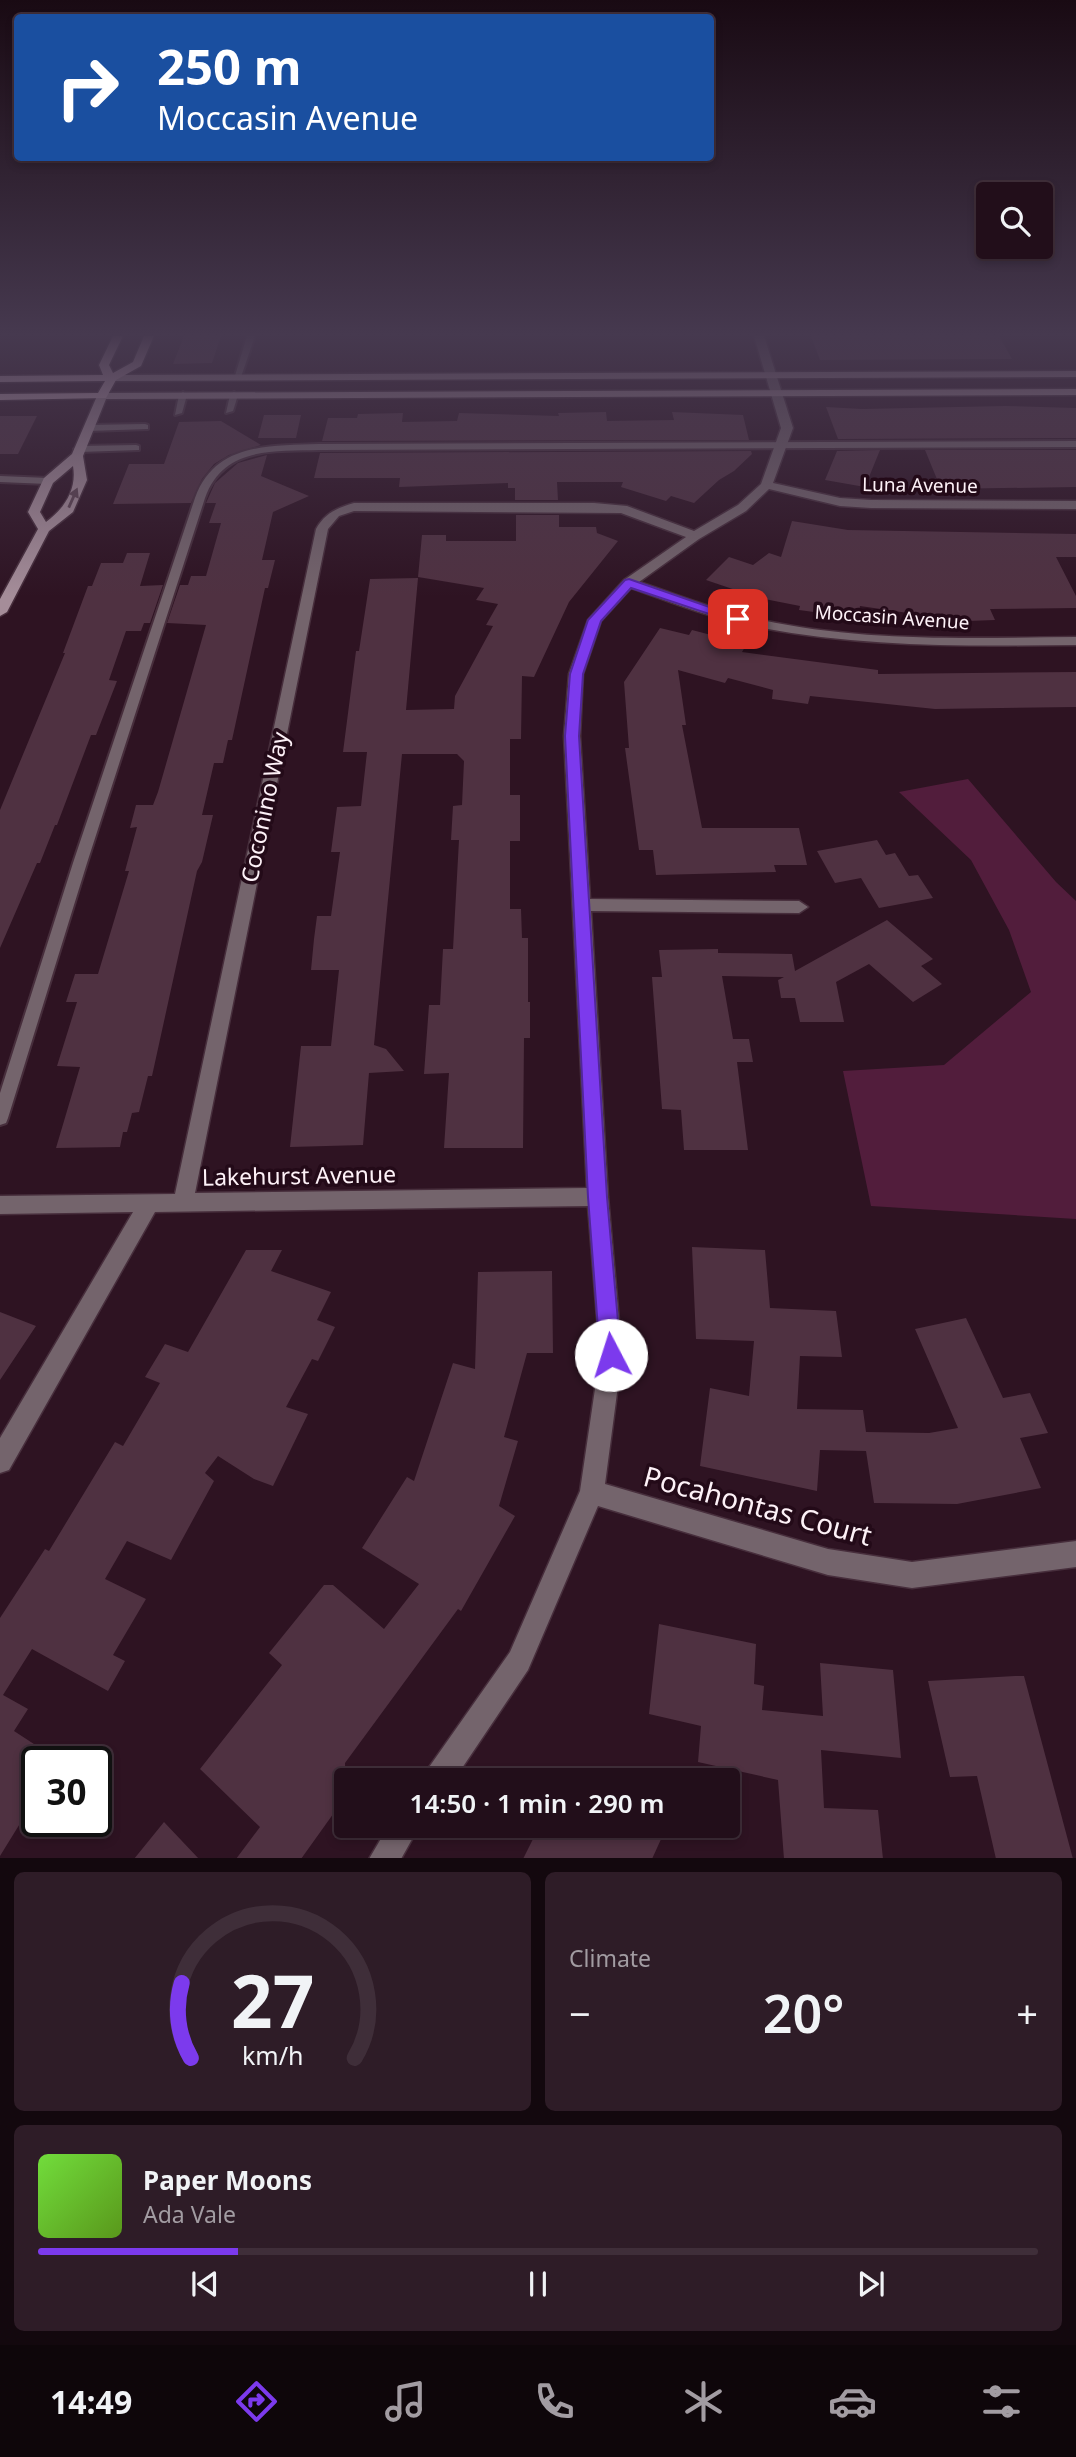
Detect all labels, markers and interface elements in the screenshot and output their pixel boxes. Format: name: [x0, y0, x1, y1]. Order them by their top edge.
text: 250 m: [157, 33, 302, 99]
icon: right: [42, 42, 133, 133]
text: Moccasin Avenue: [157, 96, 418, 139]
map controls: [976, 182, 1053, 259]
button: search: [976, 182, 1053, 259]
street label: Luna Avenue: [862, 471, 978, 499]
one-way arrow: [67, 488, 79, 508]
pin: [708, 589, 768, 649]
street label: Moccasin Avenue: [814, 599, 970, 635]
icon: arrive: [719, 600, 757, 638]
street label: Coconino Way: [232, 728, 296, 885]
street label: Lakehurst Avenue: [202, 1157, 396, 1193]
position arrow: [574, 1318, 648, 1392]
street label: Pocahontas Court: [640, 1456, 876, 1554]
speed limit sign: 30: [21, 1746, 112, 1837]
text: 14:50 · 1 min · 290 m: [410, 1785, 664, 1821]
text: Climate: [569, 1942, 651, 1974]
text: 27: [231, 1950, 314, 2049]
text: 20°: [763, 1977, 844, 2048]
text: −: [569, 1987, 591, 2039]
text: +: [1016, 1987, 1038, 2039]
text: km/h: [242, 2037, 303, 2071]
text: Paper Moons: [143, 2162, 312, 2198]
text: Ada Vale: [143, 2198, 236, 2230]
icon: previous: [186, 2265, 224, 2303]
icon: pause: [519, 2265, 557, 2303]
icon: next: [852, 2265, 890, 2303]
icon: directions: [232, 2377, 281, 2426]
icon: music: [381, 2377, 430, 2426]
icon: phone: [530, 2377, 579, 2426]
icon: climate: [679, 2377, 728, 2426]
icon: car: [828, 2377, 877, 2426]
icon: filters: [977, 2377, 1026, 2426]
text: 14:49: [50, 2380, 132, 2423]

